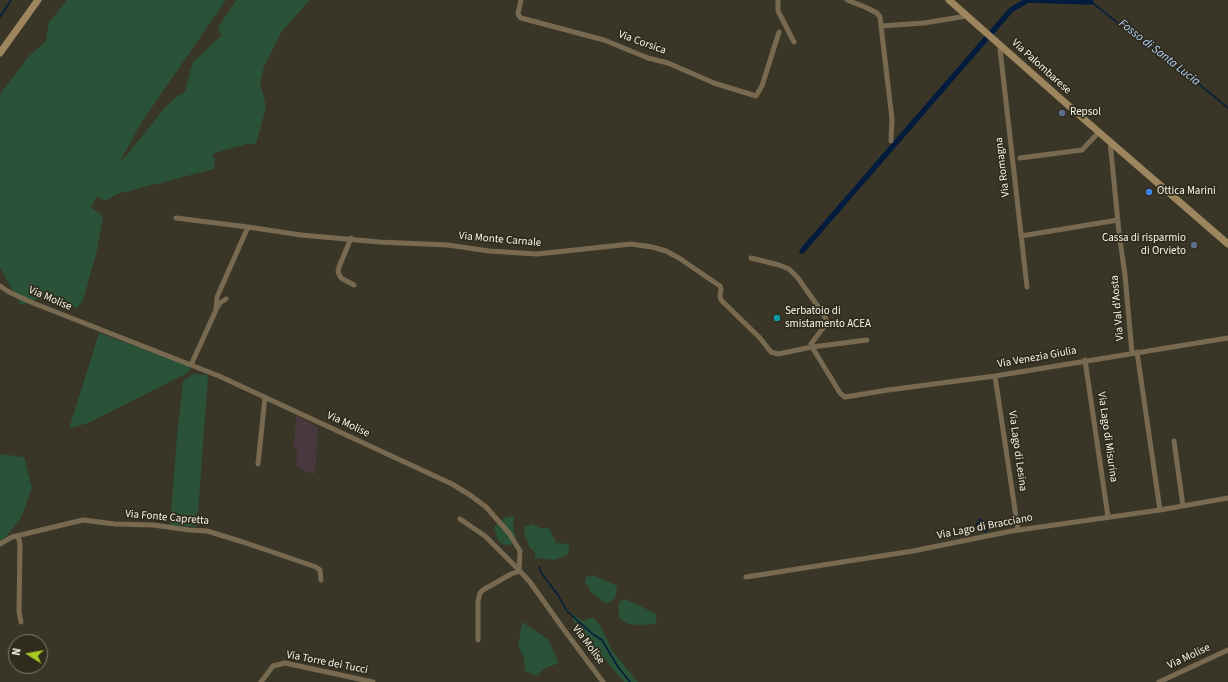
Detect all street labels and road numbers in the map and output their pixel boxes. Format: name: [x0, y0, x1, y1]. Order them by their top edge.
street label: Via Corsica: [616, 28, 668, 58]
street label: Via Palombarese: [1008, 37, 1074, 97]
street label: Via Romagna: [993, 136, 1013, 198]
street label: Via Monte Carnale: [458, 230, 542, 250]
street label: Via Val d'Aosta: [1109, 275, 1127, 341]
street label: Via Molise: [26, 284, 74, 314]
street label: Via Venezia Giulia: [996, 345, 1078, 371]
street label: Via Lago di Misurina: [1094, 391, 1120, 483]
street label: Via Molise: [325, 409, 371, 441]
street label: Via Lago di Lesina: [1005, 410, 1029, 492]
street label: Via Fonte Capretta: [125, 508, 209, 528]
street label: Via Lago di Bracciano: [936, 511, 1034, 543]
street label: Via Molise: [569, 623, 607, 667]
street label: Via Molise: [1166, 641, 1212, 673]
street label: Via Torre dei Tucci: [285, 649, 369, 677]

